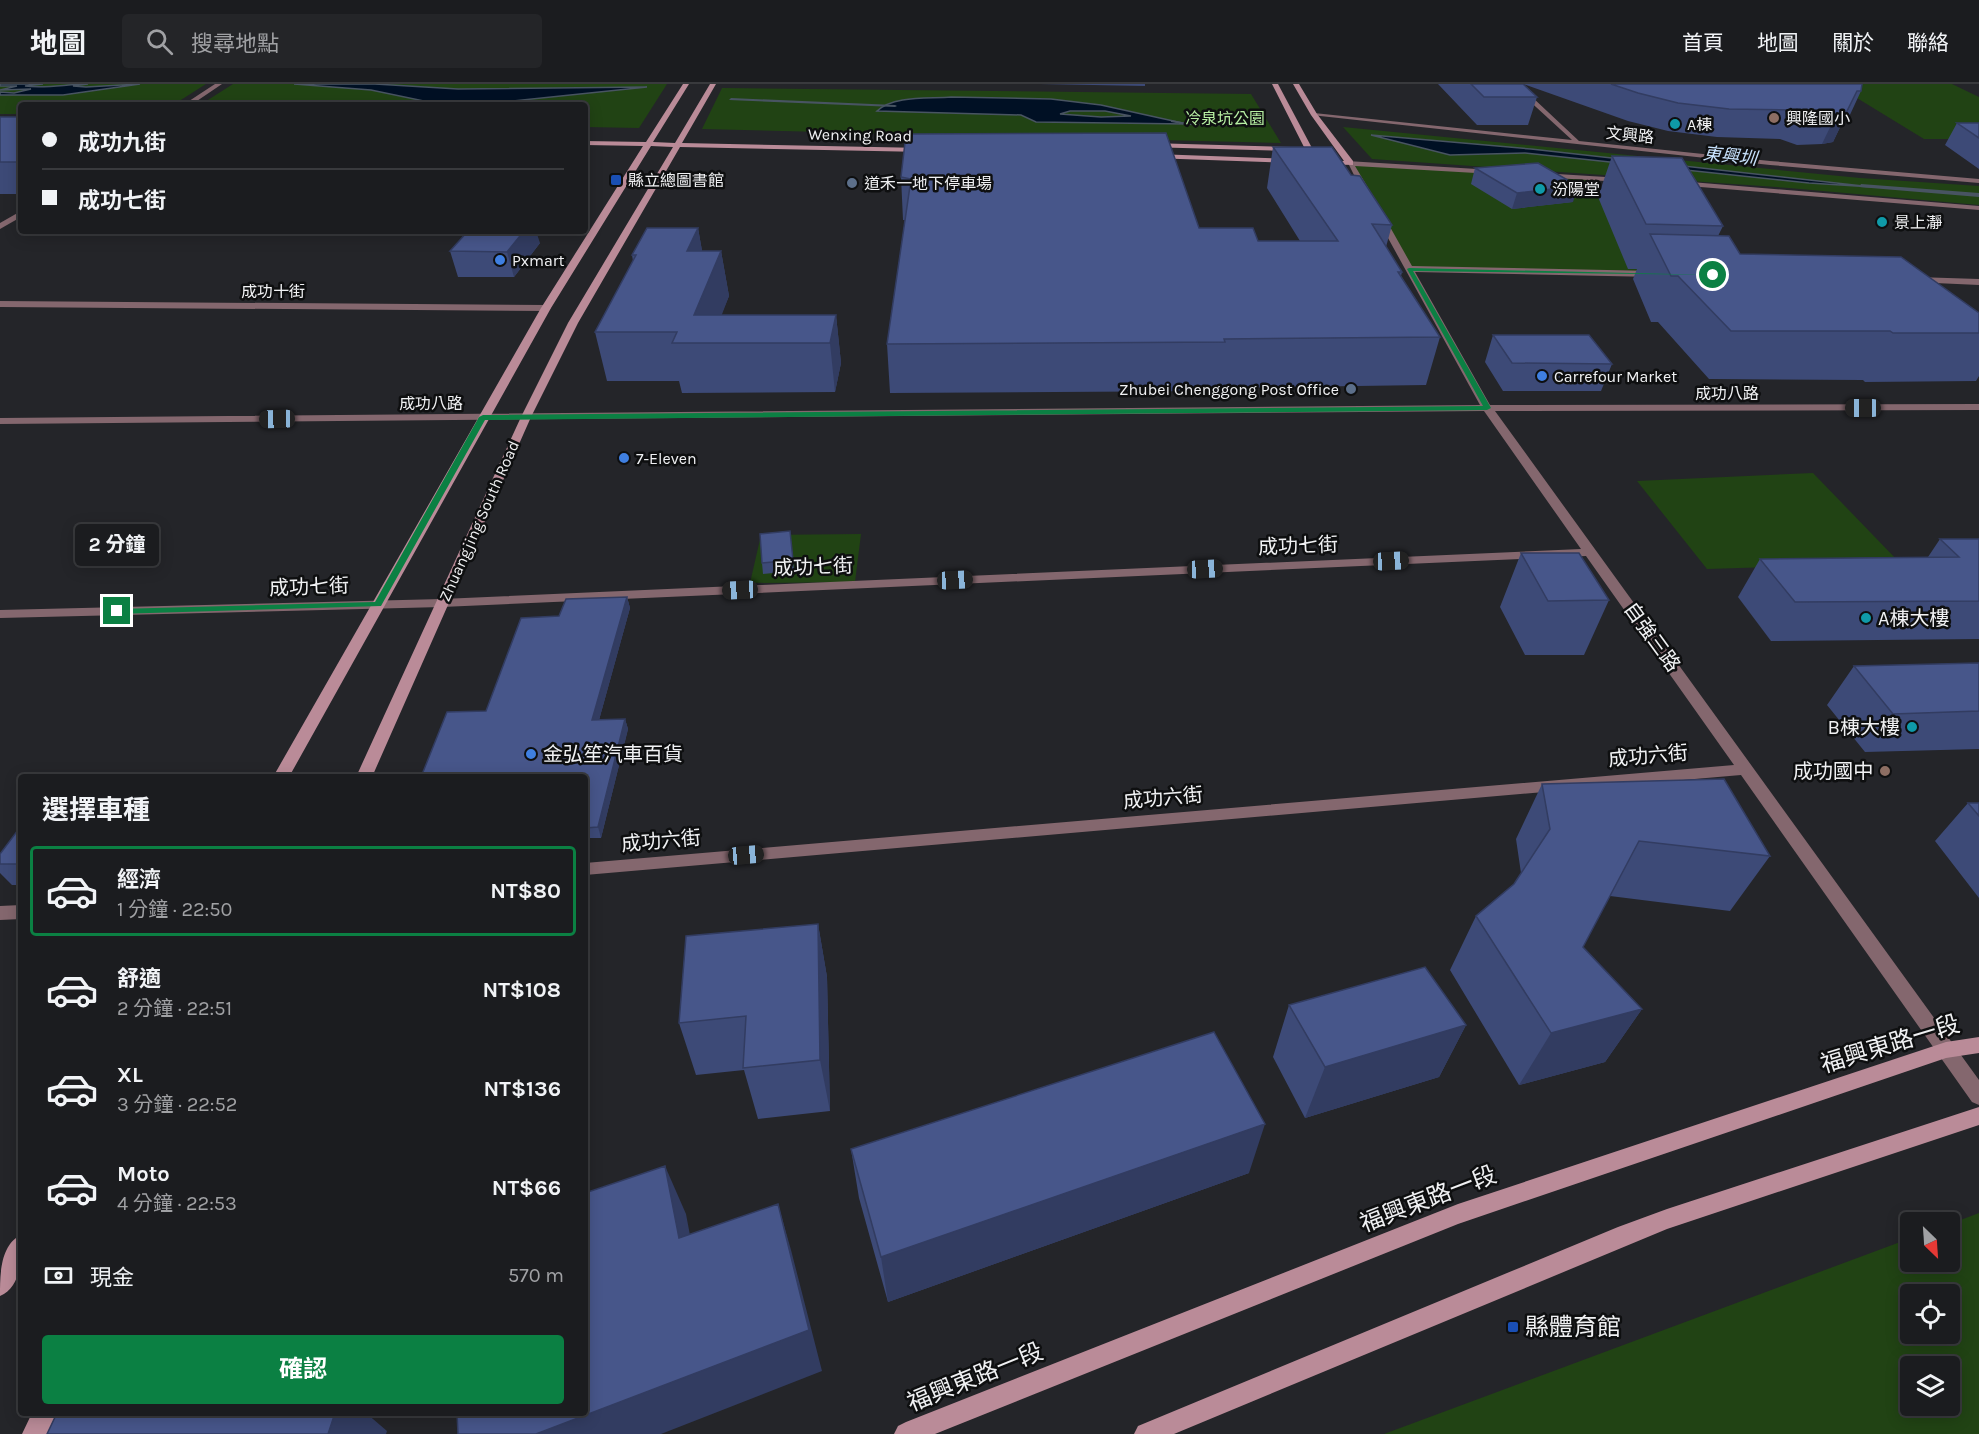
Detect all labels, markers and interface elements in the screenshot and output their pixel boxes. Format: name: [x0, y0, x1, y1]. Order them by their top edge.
search box: [122, 14, 542, 68]
icon: search: [143, 25, 176, 58]
text: 地圖: [30, 27, 86, 60]
text: 搜尋地點: [191, 31, 279, 57]
text: 首頁: [1682, 31, 1724, 55]
text: 地圖: [1757, 31, 1799, 55]
text: 關於: [1832, 31, 1874, 55]
text: 聯絡: [1907, 31, 1949, 55]
park label: 冷泉坑公園: [1185, 109, 1265, 128]
place label: 興隆國小: [1786, 109, 1850, 128]
marker: 興隆國小: [1767, 111, 1781, 125]
place label: A棟: [1687, 115, 1712, 134]
marker: A棟: [1668, 117, 1682, 131]
street label: 文興路: [1605, 123, 1655, 147]
street label: Wenxing Road: [808, 125, 912, 145]
text: 成功九街: [78, 130, 166, 156]
water label: 東興圳: [1702, 142, 1761, 170]
place label: 縣立總圖書館: [628, 171, 724, 190]
marker: 縣立總圖書館: [609, 173, 623, 187]
place label: 道禾一地下停車場: [864, 174, 992, 193]
marker: 道禾一地下停車場: [845, 176, 859, 190]
place label: 汾陽堂: [1552, 180, 1600, 199]
marker: 汾陽堂: [1533, 182, 1547, 196]
text: 成功七街: [78, 188, 166, 214]
place label: 景上瀞: [1894, 213, 1942, 232]
marker: 景上瀞: [1875, 215, 1889, 229]
place label: Pxmart: [512, 251, 565, 270]
marker: Pxmart: [493, 253, 507, 267]
route start: [1699, 261, 1726, 288]
street label: 成功十街: [241, 282, 305, 301]
place label: Carrefour Market: [1554, 367, 1677, 386]
marker: Carrefour Market: [1535, 369, 1549, 383]
place label: Zhubei Chenggong Post Office: [1119, 380, 1339, 399]
marker: Zhubei Chenggong Post Office: [1344, 382, 1358, 396]
street label: 成功八路: [1695, 384, 1759, 403]
street label: 成功八路: [399, 394, 463, 413]
car: [1845, 399, 1881, 417]
car: [259, 410, 295, 428]
street label: Zhuangjing South Road: [435, 438, 523, 604]
place label: 7-Eleven: [636, 449, 697, 468]
marker: 7-Eleven: [617, 451, 631, 465]
callout: 2 分鐘: [75, 524, 159, 566]
text: 2 分鐘: [88, 533, 146, 556]
street label: 成功七街: [1258, 533, 1338, 559]
car: [1373, 551, 1409, 571]
street label: 成功七街: [773, 554, 853, 580]
car: [1187, 559, 1223, 579]
car: [937, 570, 973, 590]
street label: 成功七街: [269, 574, 349, 600]
car: [722, 580, 758, 600]
route end: [103, 597, 130, 624]
street label: 自強三路: [1619, 598, 1685, 676]
place label: A棟大樓: [1878, 607, 1950, 630]
marker: A棟大樓: [1859, 611, 1873, 625]
place label: B棟大樓: [1828, 716, 1900, 739]
marker: B棟大樓: [1905, 720, 1919, 734]
street label: 成功六街: [1607, 741, 1689, 771]
place label: 金弘笙汽車百貨: [543, 743, 683, 766]
marker: 金弘笙汽車百貨: [524, 747, 538, 761]
place label: 成功國中: [1793, 760, 1873, 783]
marker: 成功國中: [1878, 764, 1892, 778]
street label: 成功六街: [1122, 783, 1204, 813]
text: 選擇車種: [42, 794, 150, 826]
street label: 成功六街: [620, 826, 702, 856]
car: [727, 844, 765, 866]
icon: car: [45, 864, 99, 918]
text: 經濟: [117, 867, 161, 893]
text: NT$80: [490, 878, 561, 904]
text: 1 分鐘 · 22:50: [117, 898, 232, 921]
icon: car: [45, 963, 99, 1017]
text: 舒適: [117, 966, 161, 992]
text: NT$108: [482, 977, 561, 1003]
text: 2 分鐘 · 22:51: [117, 997, 232, 1020]
street label: 福興東路一段: [1817, 1010, 1963, 1078]
icon: car: [45, 1062, 99, 1116]
text: XL: [117, 1062, 143, 1088]
text: NT$136: [483, 1076, 561, 1102]
text: 3 分鐘 · 22:52: [117, 1093, 237, 1116]
street label: 福興東路一段: [1356, 1160, 1500, 1238]
icon: car: [45, 1161, 99, 1215]
text: Moto: [117, 1161, 170, 1187]
text: NT$66: [492, 1175, 561, 1201]
text: 4 分鐘 · 22:53: [117, 1192, 237, 1215]
north arrow: [1900, 1212, 1960, 1272]
map controls: [1900, 1212, 1960, 1416]
icon: cash: [42, 1259, 75, 1292]
text: 570 m: [508, 1264, 564, 1287]
text: 現金: [90, 1265, 134, 1291]
button: locate: [1900, 1284, 1960, 1344]
place label: 縣體育館: [1525, 1313, 1621, 1341]
marker: 縣體育館: [1506, 1320, 1520, 1334]
button: 確認: [42, 1335, 564, 1404]
street label: 福興東路一段: [903, 1337, 1047, 1417]
button: layers: [1900, 1356, 1960, 1416]

